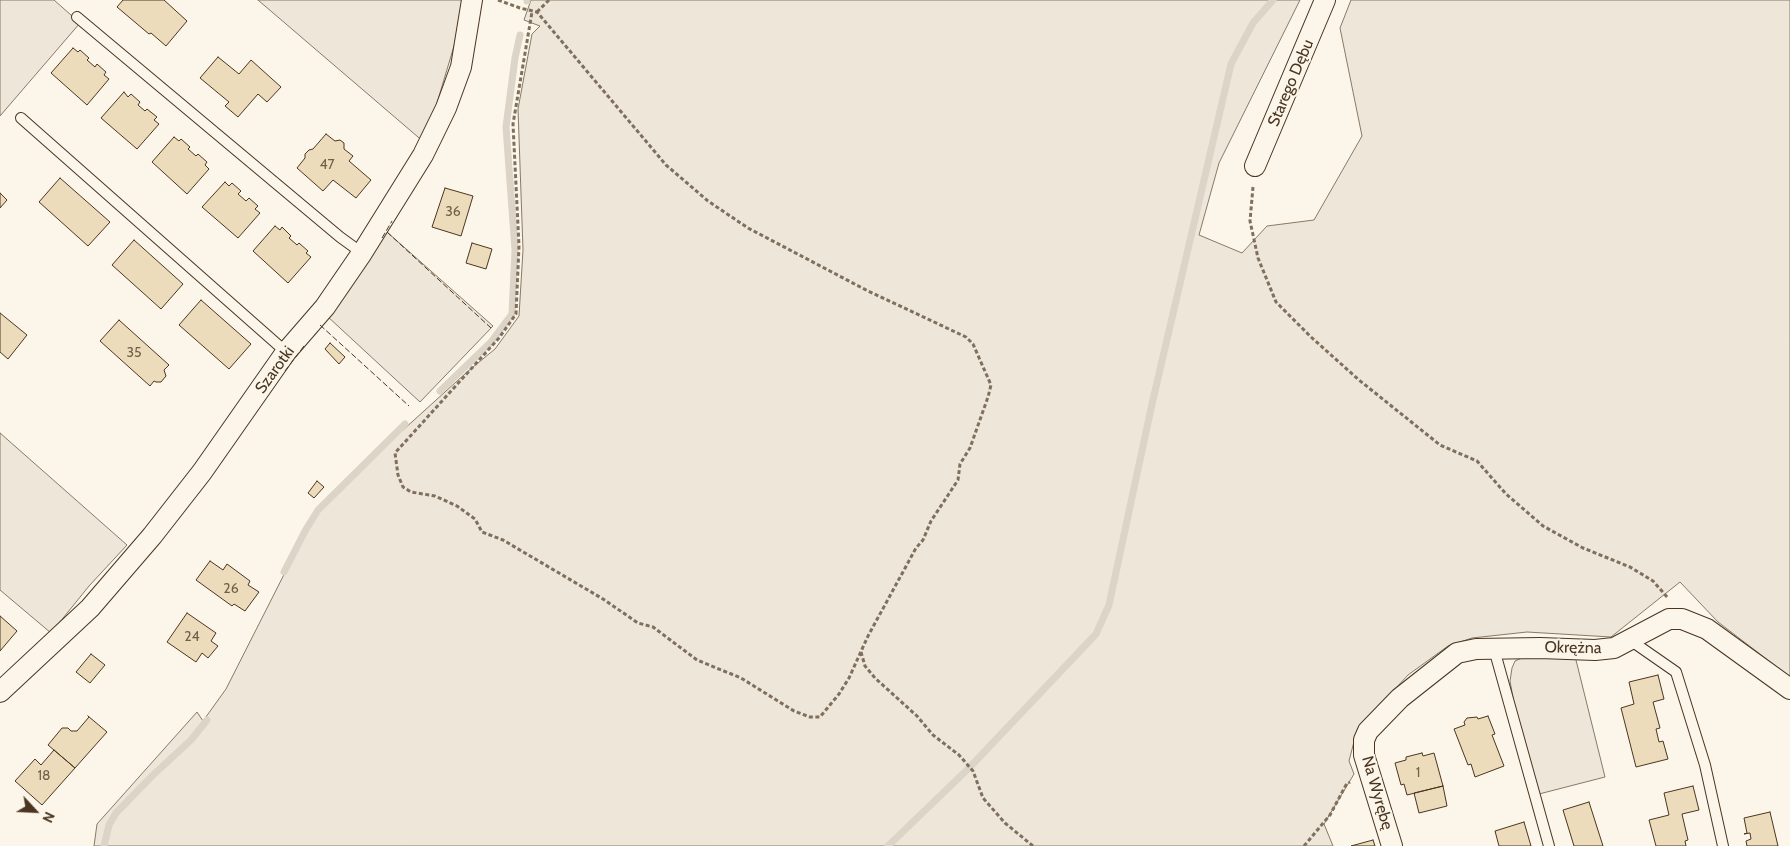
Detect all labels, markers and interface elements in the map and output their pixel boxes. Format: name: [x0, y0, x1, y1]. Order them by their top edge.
street label: Starego Dębu: [1264, 37, 1318, 129]
house number: 47: [319, 157, 335, 173]
house number: 36: [445, 204, 461, 220]
street label: Szarotki: [251, 343, 299, 397]
house number: 35: [126, 345, 142, 361]
house number: 26: [223, 581, 239, 597]
house number: 24: [184, 629, 200, 645]
street label: Okrężna: [1544, 638, 1602, 658]
street label: Na Wyrębę: [1357, 754, 1397, 832]
house number: 1: [1416, 765, 1420, 781]
house number: 18: [37, 768, 51, 784]
north arrow: [10, 786, 60, 836]
text: N: [38, 809, 59, 826]

